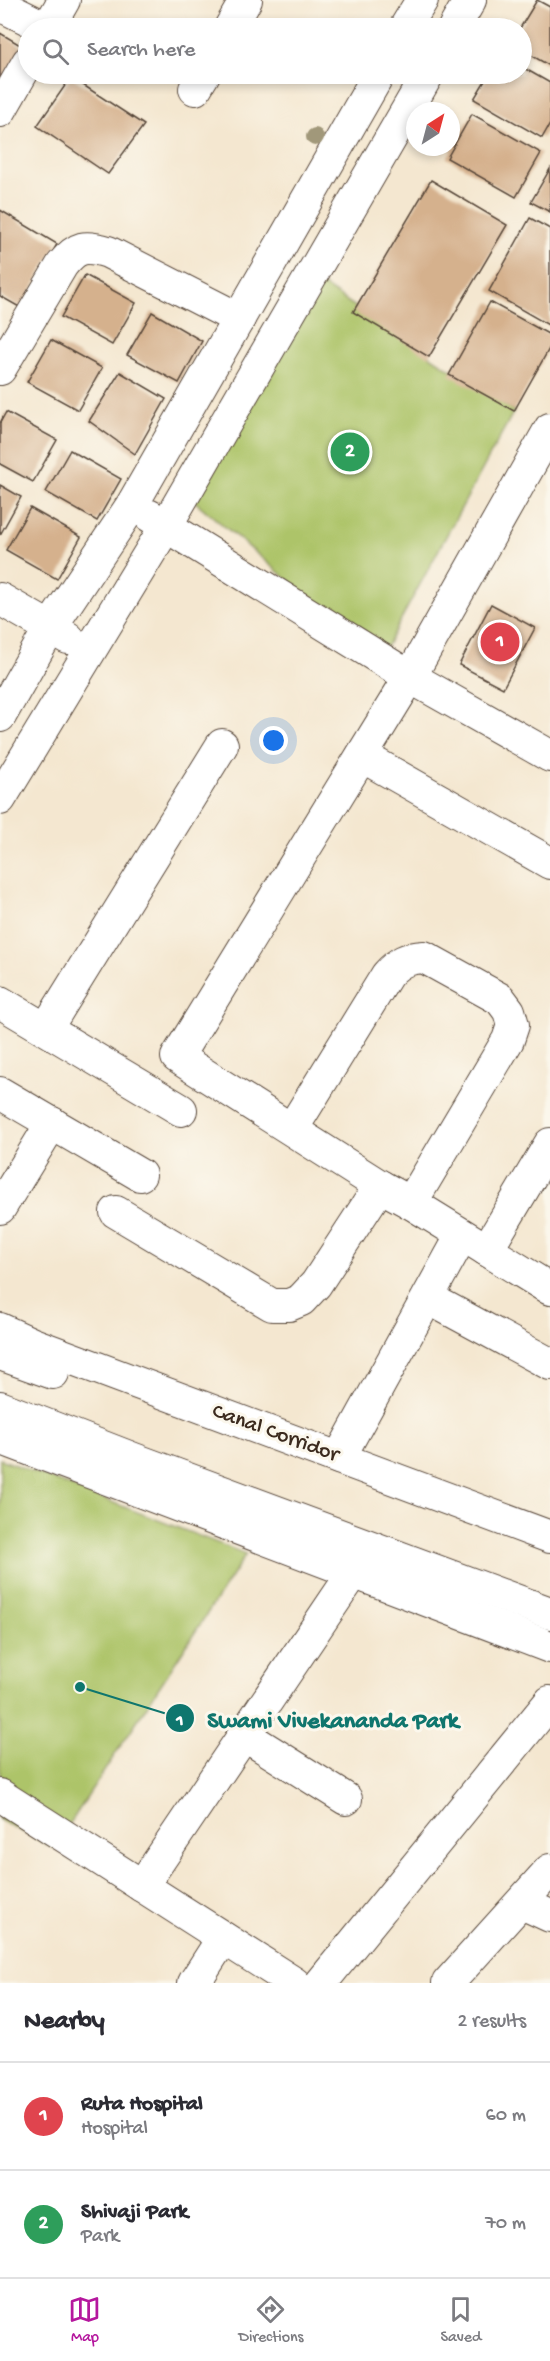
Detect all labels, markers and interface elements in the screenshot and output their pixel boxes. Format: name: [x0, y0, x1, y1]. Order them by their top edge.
search box: [18, 18, 532, 84]
icon: search: [39, 35, 72, 68]
text: Search here: [87, 38, 195, 64]
north arrow: [406, 102, 460, 156]
pin: 2: [330, 430, 370, 474]
pin: 1: [480, 620, 520, 664]
your location: [259, 726, 288, 755]
street label: Canal Corridor: [208, 1399, 344, 1470]
callout: Swami Vivekananda Park: [165, 1697, 471, 1739]
text: Swami Vivekananda Park: [207, 1708, 462, 1737]
text: 1: [175, 1711, 184, 1732]
text: Nearby: [24, 2007, 105, 2038]
text: 2 results: [457, 2011, 526, 2034]
text: Ruta Hospital: [81, 2092, 203, 2118]
text: 1: [39, 2105, 48, 2128]
text: 60 m: [486, 2105, 526, 2128]
text: Hospital: [81, 2118, 148, 2141]
text: Shivaji Park: [81, 2200, 188, 2226]
text: 2: [39, 2213, 48, 2236]
text: 70 m: [485, 2213, 526, 2236]
text: Park: [81, 2226, 119, 2249]
tab: Map: [68, 2293, 101, 2348]
tab: Directions: [238, 2293, 304, 2348]
tab: Saved: [440, 2293, 481, 2348]

